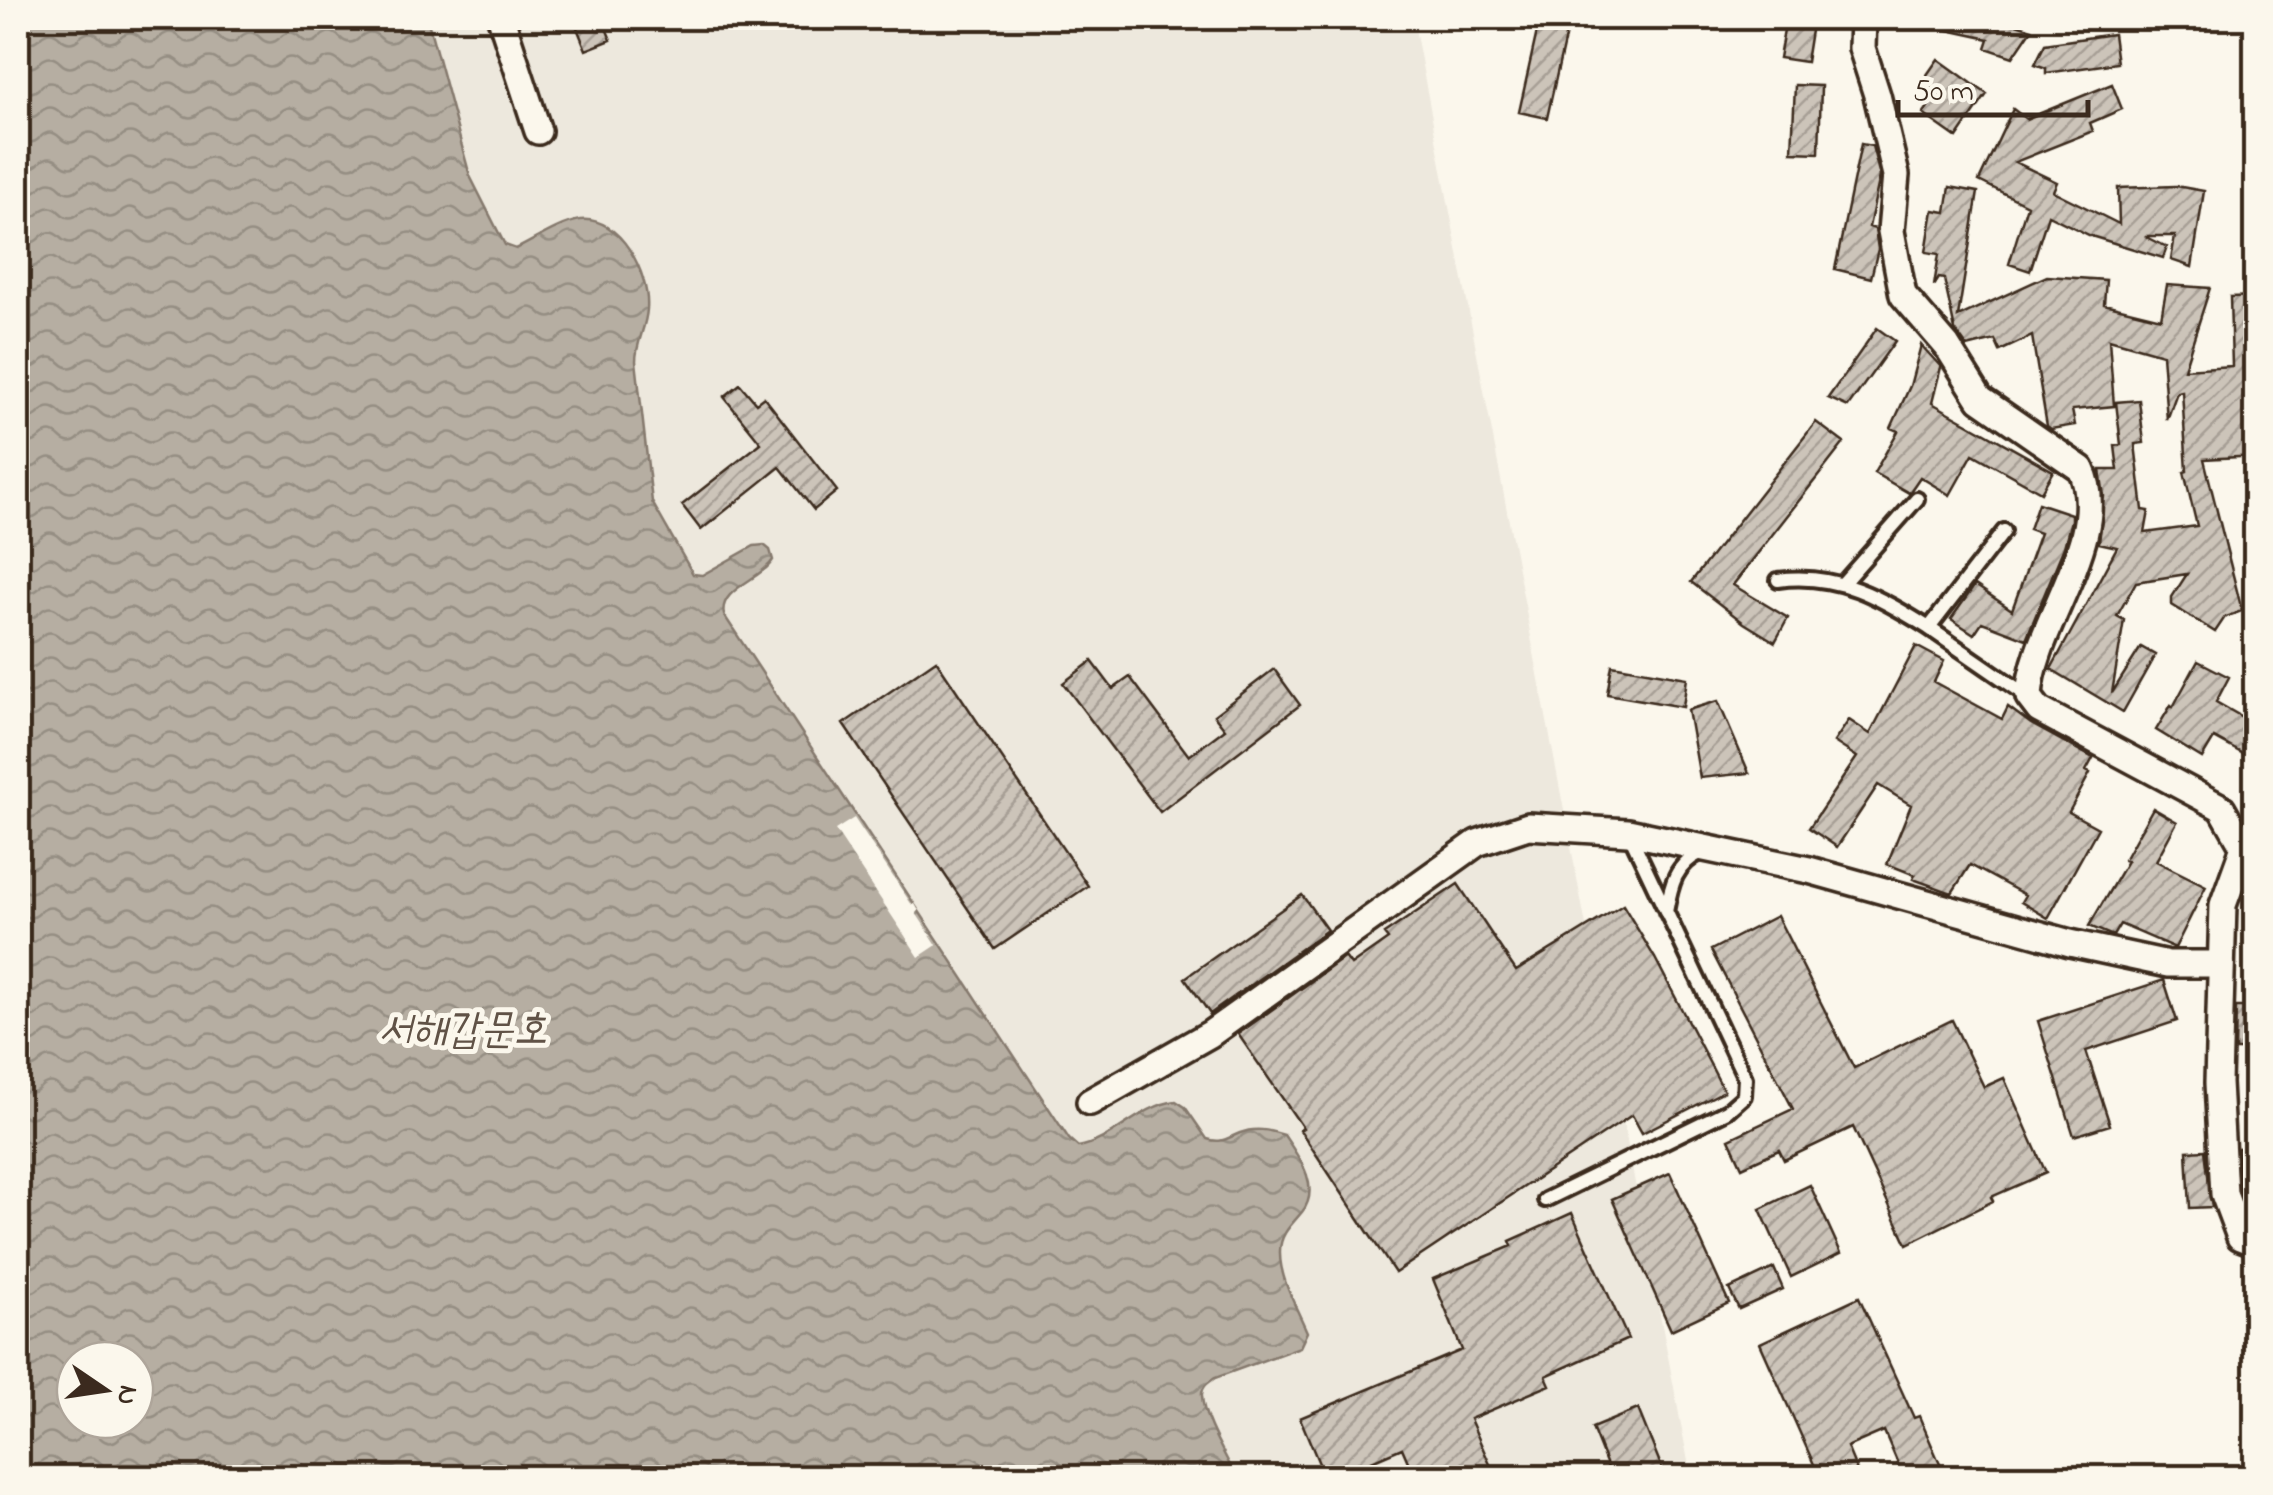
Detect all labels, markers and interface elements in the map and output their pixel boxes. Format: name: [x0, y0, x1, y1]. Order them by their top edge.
scale bar: [1898, 55, 2088, 117]
text: 50 m: [1913, 71, 1974, 115]
water label: 서해갑문호: [379, 1001, 547, 1062]
north arrow: [55, 1340, 155, 1440]
text: N: [104, 1381, 148, 1409]

